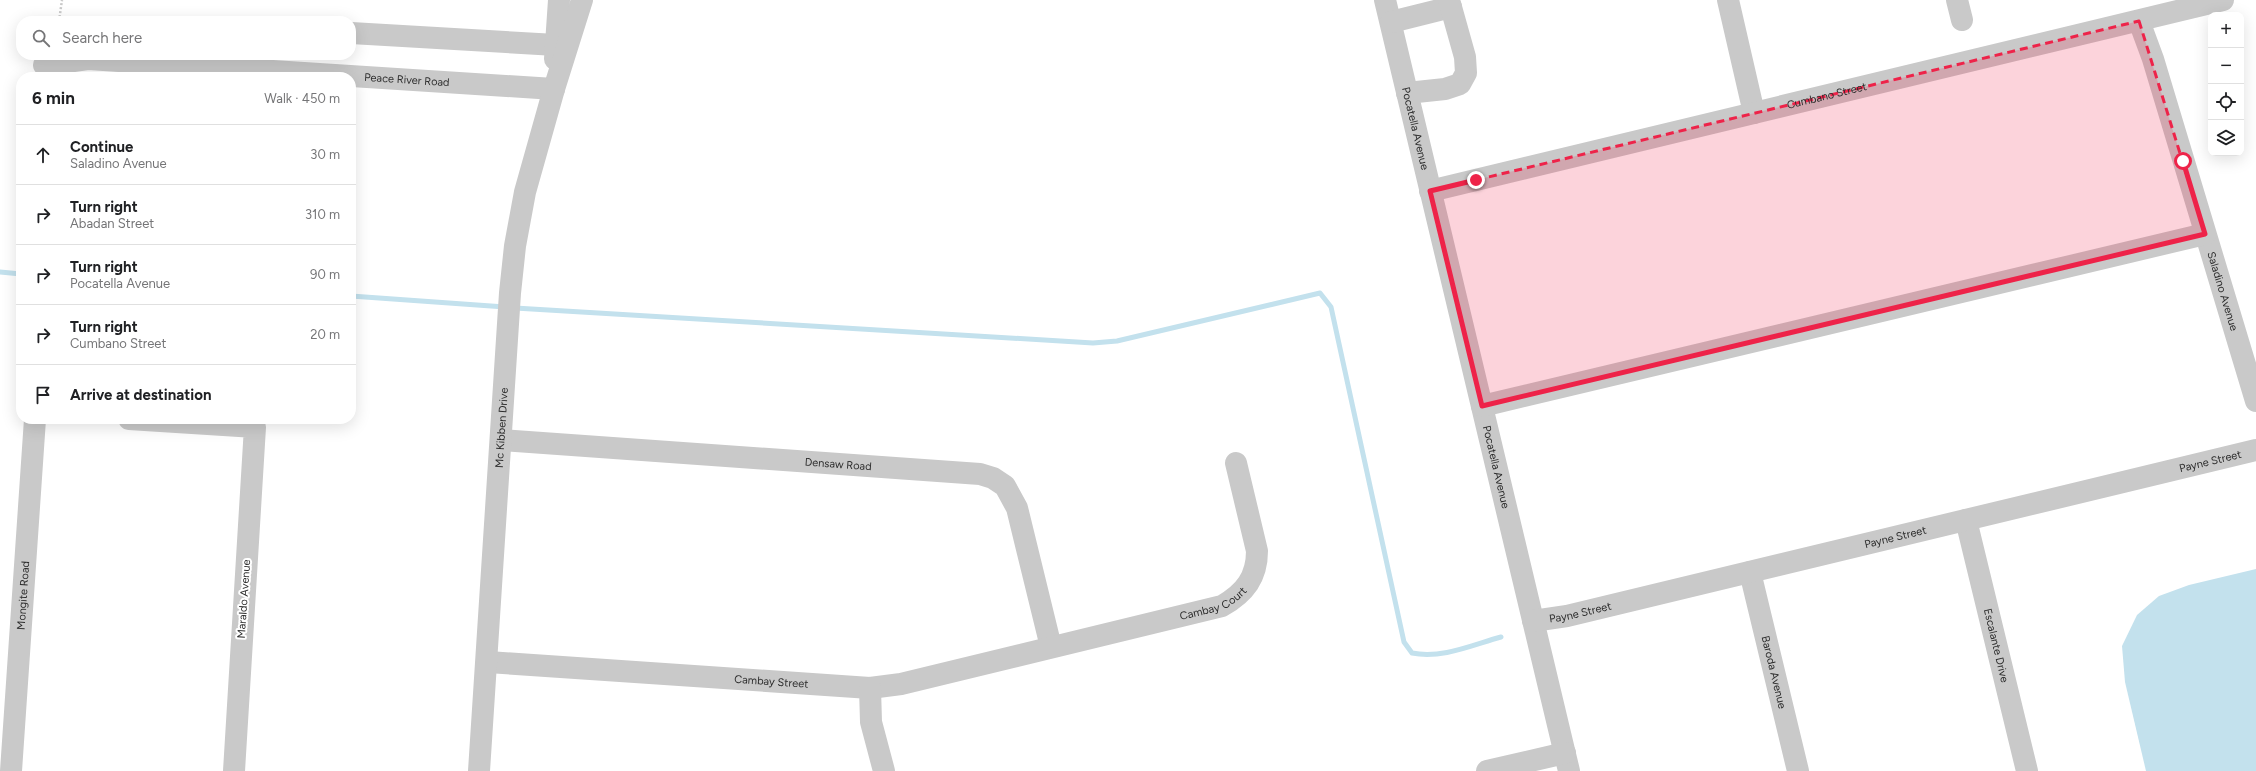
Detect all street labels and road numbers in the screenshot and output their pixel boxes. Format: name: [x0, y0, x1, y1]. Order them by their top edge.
street label: Peace River Road: [364, 70, 450, 89]
street label: Cumbano Street: [1785, 80, 1868, 111]
street label: Pocatella Avenue: [1399, 86, 1432, 171]
street label: Saladino Avenue: [2205, 250, 2241, 332]
street label: Mc Kibben Drive: [492, 387, 510, 468]
street label: Pocatella Avenue: [1480, 424, 1513, 510]
street label: Payne Street: [2178, 447, 2243, 475]
street label: Densaw Road: [804, 455, 872, 473]
street label: Payne Street: [1863, 523, 1928, 551]
street label: Maraldo Avenue: [235, 559, 253, 639]
street label: Mongite Road: [14, 560, 32, 630]
street label: Cambay Court: [1178, 584, 1249, 623]
street label: Payne Street: [1548, 599, 1613, 625]
street label: Escalante Drive: [1981, 607, 2012, 684]
street label: Baroda Avenue: [1759, 634, 1789, 710]
street label: Cambay Street: [734, 672, 809, 690]

